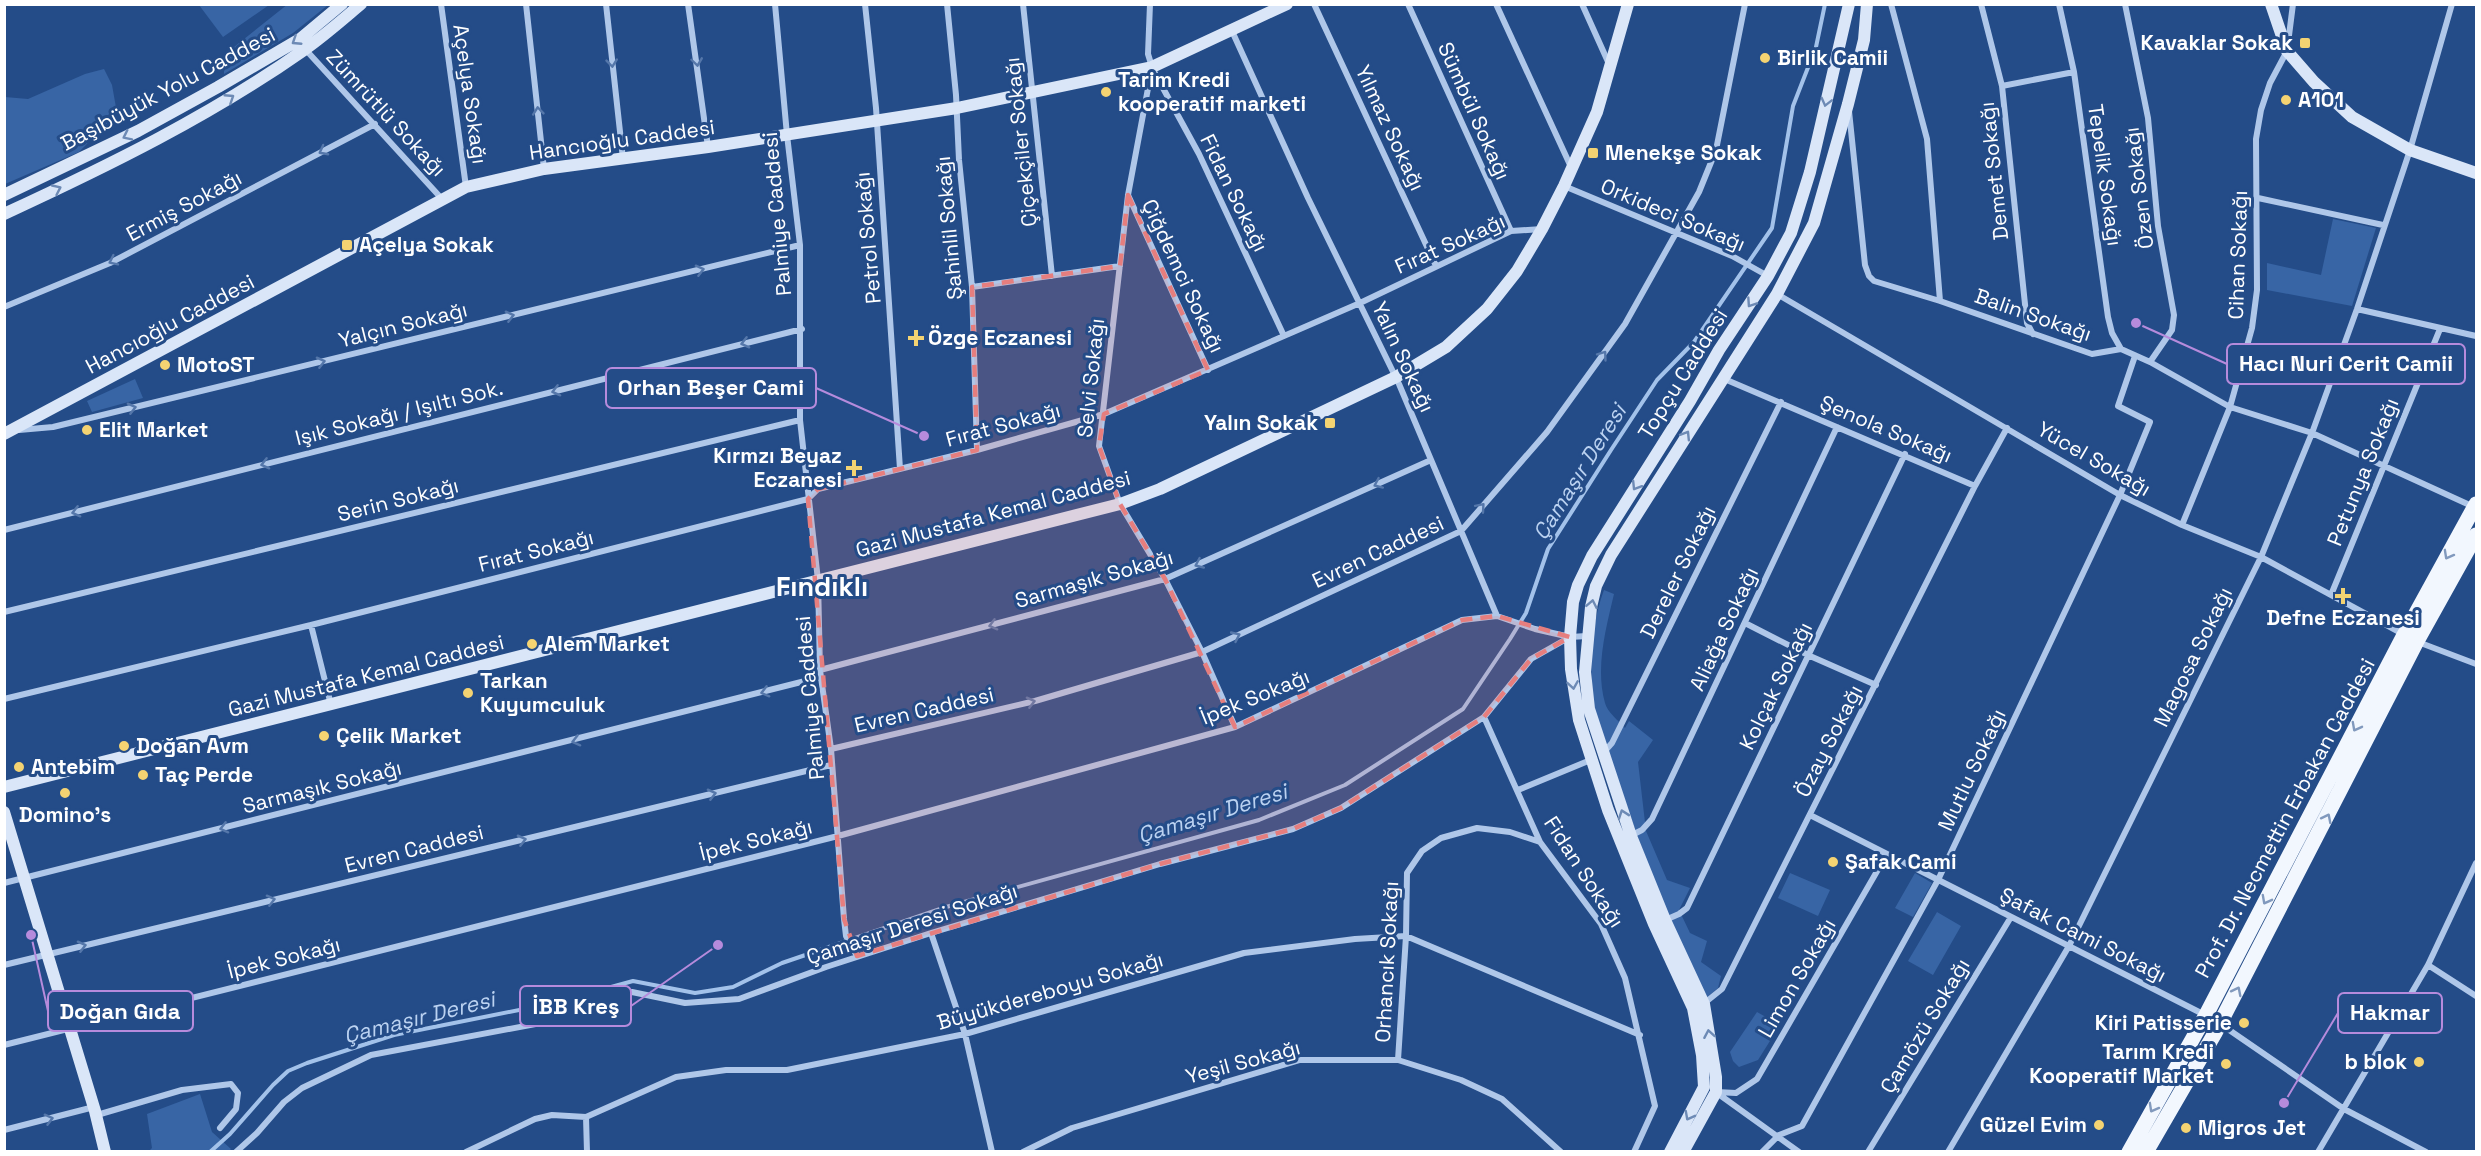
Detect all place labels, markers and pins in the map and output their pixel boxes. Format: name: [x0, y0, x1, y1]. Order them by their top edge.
place label: Kavaklar Sokak: [2140, 29, 2293, 56]
marker: Kavaklar Sokak: [2298, 36, 2312, 50]
place label: Birlik Camii: [1777, 44, 1888, 71]
marker: Birlik Camii: [1758, 51, 1772, 65]
place label: Tarim Kredi kooperatif marketi: [1118, 66, 1306, 117]
marker: Tarim Kredi kooperatif marketi: [1099, 85, 1113, 99]
place label: A101: [2298, 86, 2344, 113]
marker: A101: [2279, 93, 2293, 107]
place label: Menekşe Sokak: [1605, 139, 1762, 166]
marker: Menekşe Sokak: [1586, 146, 1600, 160]
place label: Açelya Sokak: [359, 231, 494, 258]
marker: Açelya Sokak: [340, 238, 354, 252]
place label: Özge Eczanesi: [928, 324, 1072, 351]
marker: Özge Eczanesi: [909, 331, 923, 345]
callout: Hacı Nuri Cerit Camii: [2227, 344, 2465, 384]
place label: MotoST: [177, 351, 255, 378]
marker: MotoST: [158, 358, 172, 372]
callout: Orhan Beşer Cami: [606, 368, 816, 408]
place label: Yalın Sokak: [1204, 409, 1318, 436]
place label: Elit Market: [99, 416, 208, 443]
marker: Yalın Sokak: [1323, 416, 1337, 430]
marker: Elit Market: [80, 423, 94, 437]
place label: Kırmzı Beyaz Eczanesi: [713, 442, 842, 493]
marker: Kırmzı Beyaz Eczanesi: [847, 461, 861, 475]
marker: Defne Eczanesi: [2336, 589, 2350, 603]
place label: Defne Eczanesi: [2266, 604, 2420, 631]
place label: Alem Market: [544, 630, 670, 657]
marker: Alem Market: [525, 637, 539, 651]
place label: Tarkan Kuyumculuk: [480, 667, 605, 718]
marker: Tarkan Kuyumculuk: [461, 686, 475, 700]
place label: Çelik Market: [336, 722, 462, 749]
marker: Çelik Market: [317, 729, 331, 743]
place label: Doğan Avm: [136, 732, 249, 759]
marker: Doğan Avm: [117, 739, 131, 753]
place label: Antebim: [31, 753, 115, 780]
marker: Antebim: [12, 760, 26, 774]
place label: Taç Perde: [155, 761, 253, 788]
marker: Taç Perde: [136, 768, 150, 782]
marker: Domino's: [58, 786, 72, 800]
place label: Domino's: [19, 801, 111, 828]
place label: Şafak Cami: [1845, 848, 1957, 875]
marker: Şafak Cami: [1826, 855, 1840, 869]
callout: İBB Kreş: [520, 986, 631, 1026]
callout: Doğan Gıda: [48, 991, 193, 1031]
callout: Hakmar: [2338, 993, 2442, 1033]
place label: Kiri Patisserie: [2095, 1009, 2232, 1036]
marker: Kiri Patisserie: [2237, 1016, 2251, 1030]
place label: Tarım Kredi Kooperatif Market: [2029, 1038, 2214, 1089]
place label: b blok: [2345, 1048, 2407, 1075]
marker: b blok: [2412, 1055, 2426, 1069]
marker: Tarım Kredi Kooperatif Market: [2219, 1057, 2233, 1071]
place label: Güzel Evim: [1980, 1111, 2087, 1138]
place label: Migros Jet: [2198, 1114, 2306, 1141]
marker: Güzel Evim: [2092, 1118, 2106, 1132]
marker: Migros Jet: [2179, 1121, 2193, 1135]

